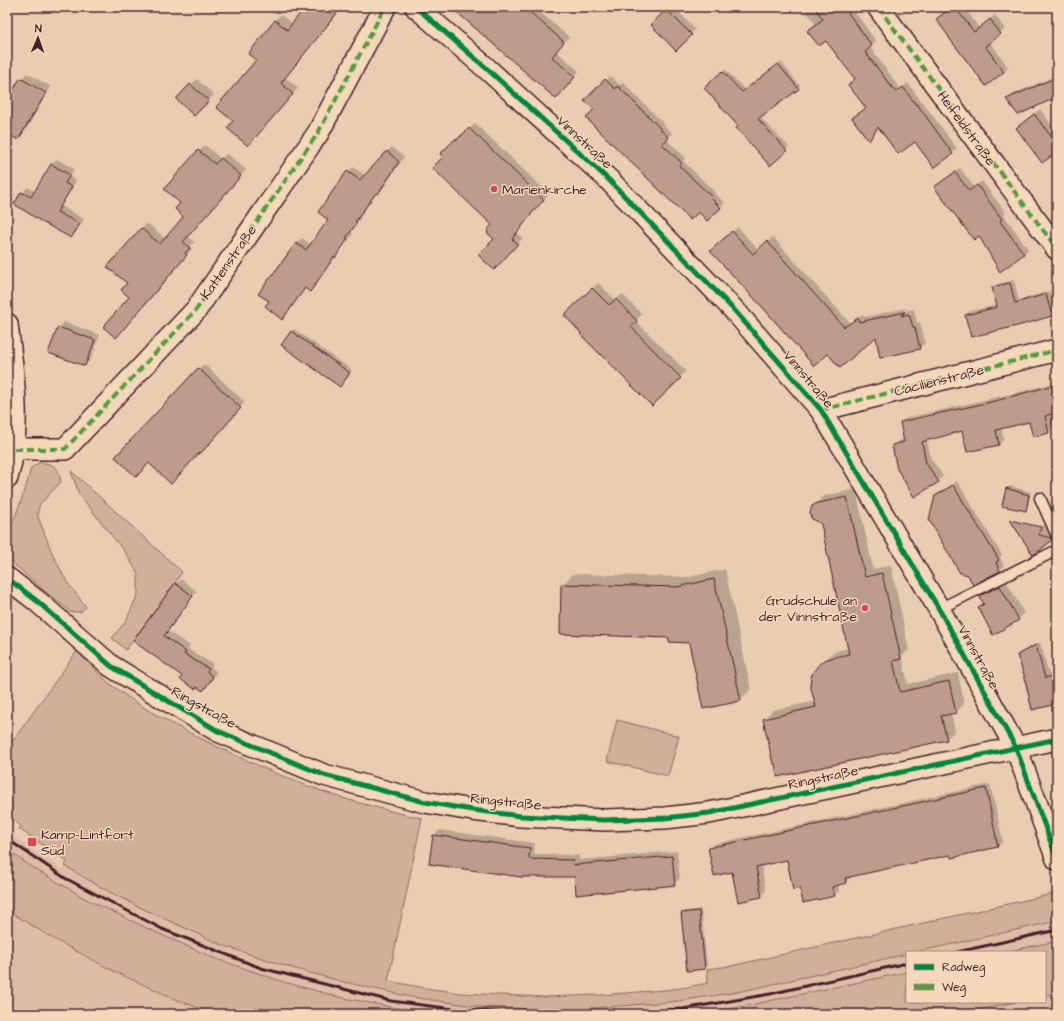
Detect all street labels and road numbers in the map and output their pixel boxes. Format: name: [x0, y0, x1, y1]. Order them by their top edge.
street label: Heifeldstraße: [932, 87, 1001, 171]
street label: Vinnstraße: [552, 112, 617, 174]
street label: Kattenstraße: [196, 221, 262, 304]
street label: Vinnstraße: [778, 346, 839, 413]
street label: Cäcilienstraße: [892, 360, 987, 402]
street label: Vinnstraße: [952, 622, 1004, 693]
street label: Ringstraße: [167, 682, 240, 734]
street label: Ringstraße: [786, 761, 861, 795]
street label: Ringstraße: [469, 788, 543, 816]

